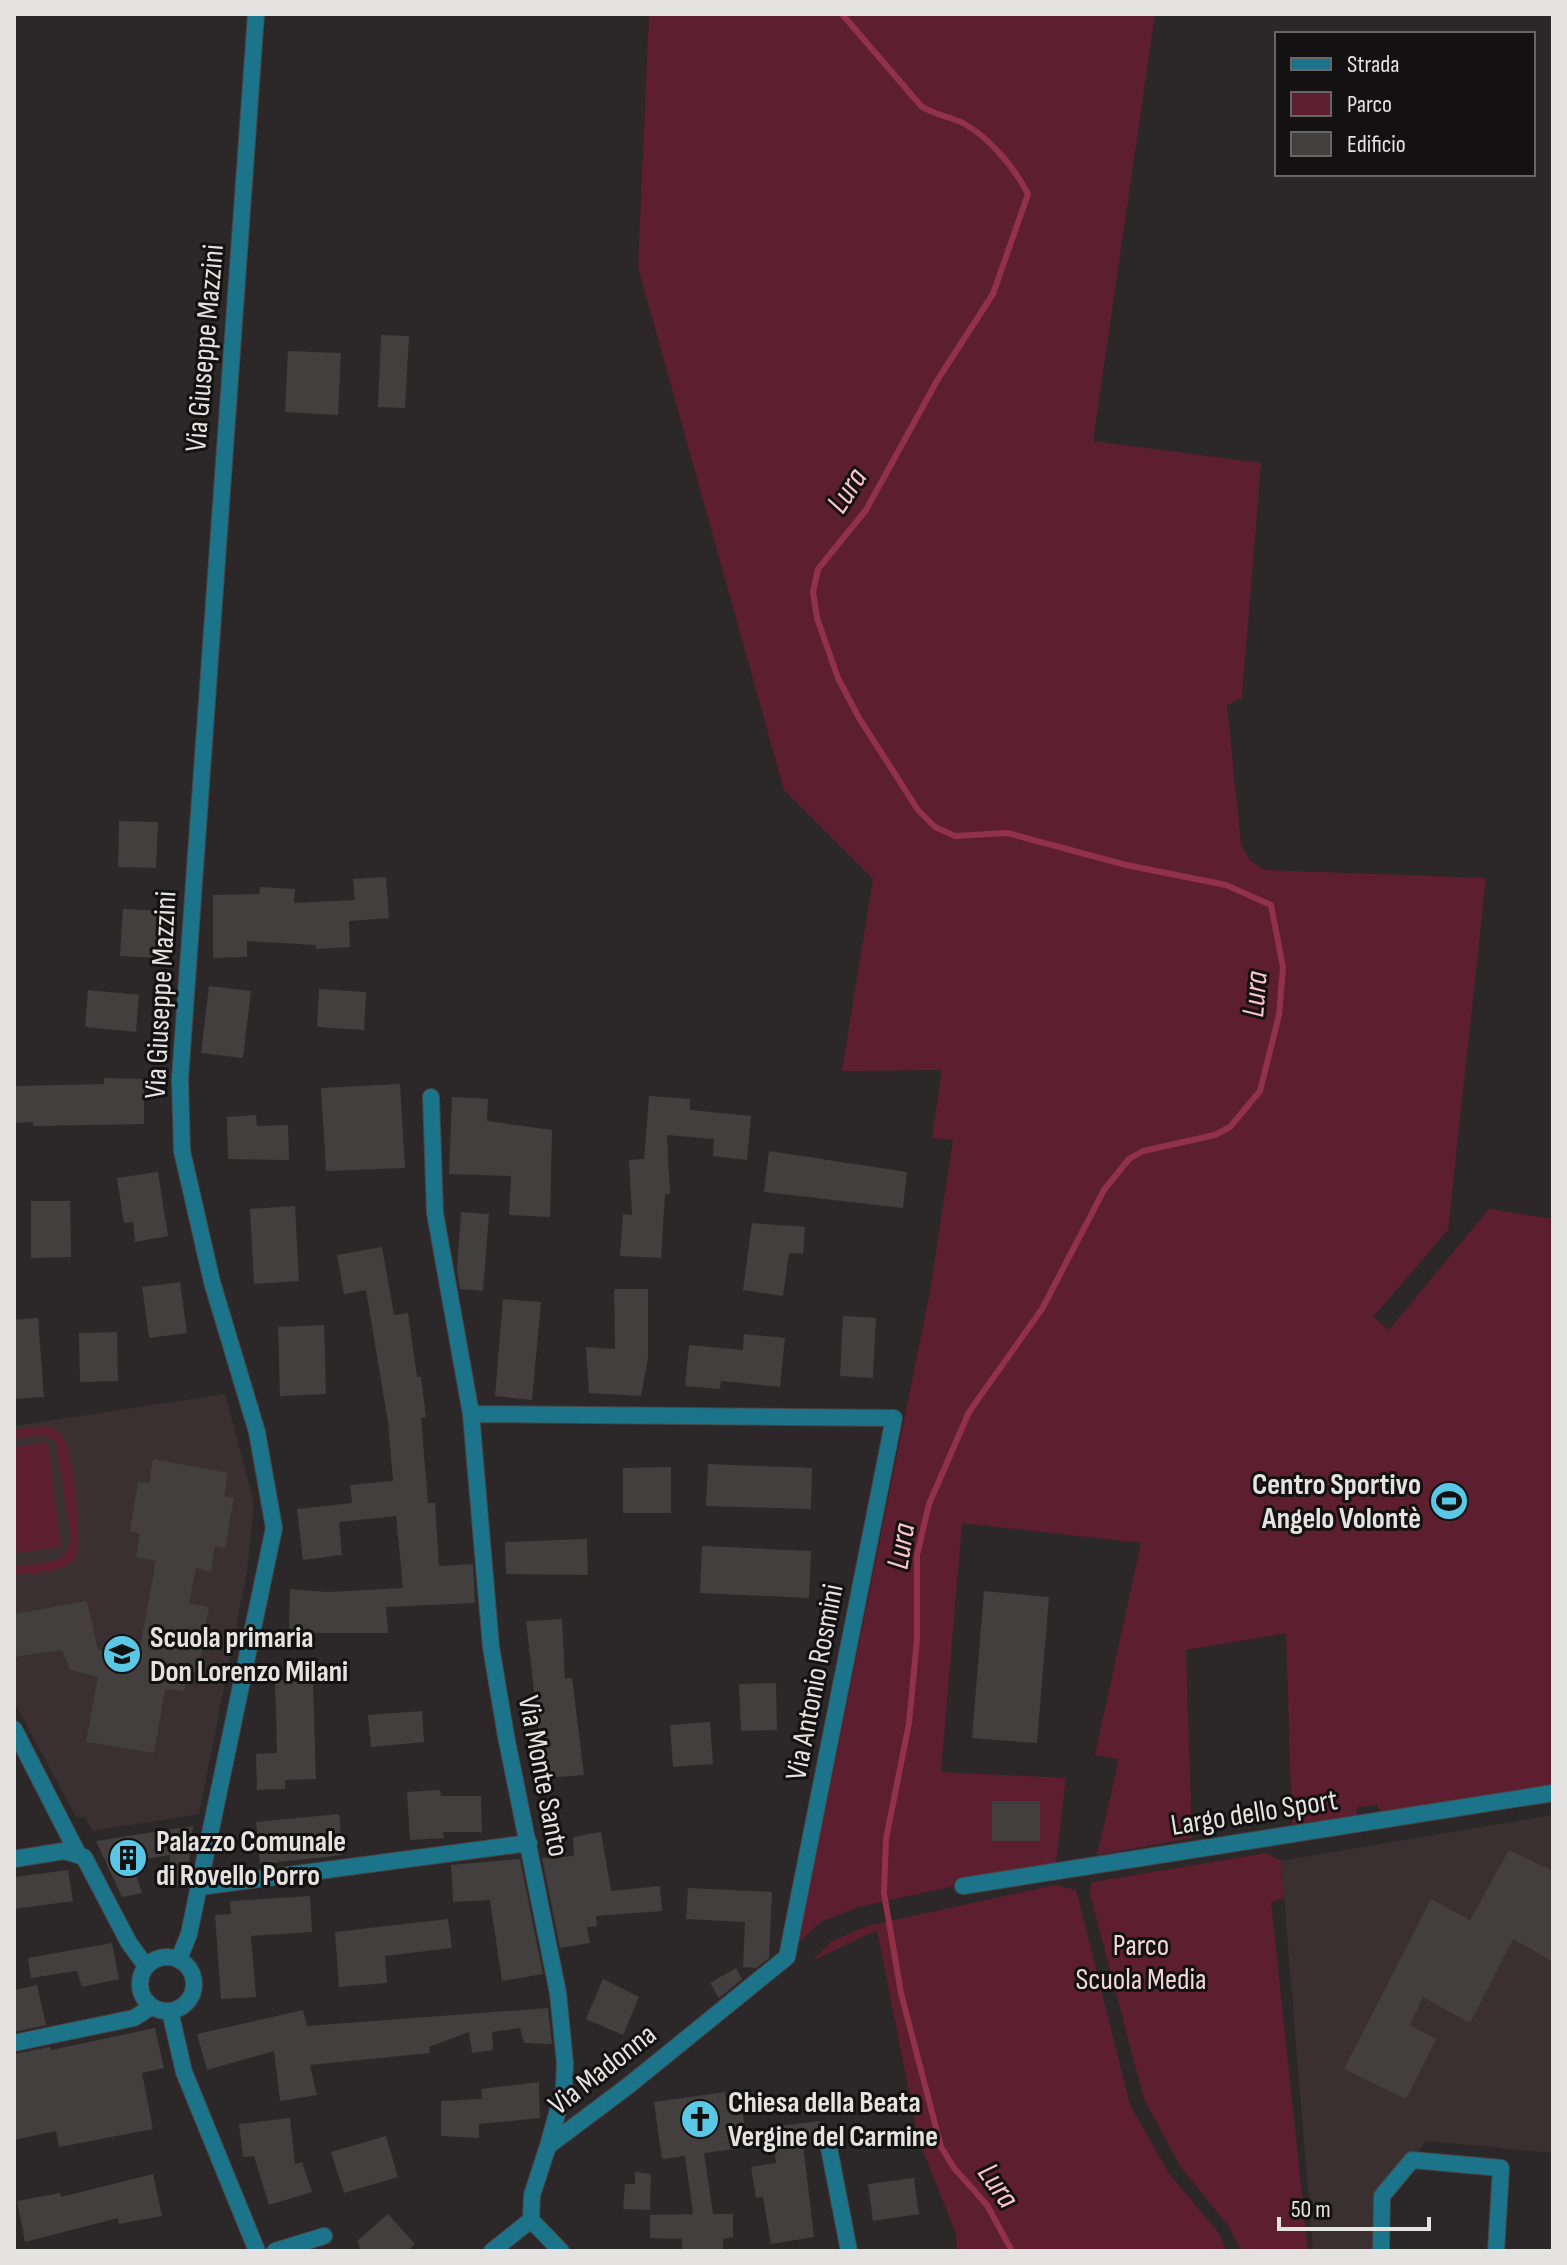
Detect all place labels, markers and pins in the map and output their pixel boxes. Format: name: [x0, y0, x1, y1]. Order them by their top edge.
place label: Centro Sportivo Angelo Volontè: [1252, 1467, 1421, 1537]
sports icon: Centro Sportivo Angelo Volontè: [1428, 1480, 1470, 1522]
place label: Scuola primaria Don Lorenzo Milani: [150, 1620, 348, 1690]
school or university icon: Scuola primaria Don Lorenzo Milani: [101, 1633, 143, 1675]
place label: Palazzo Comunale di Rovello Porro: [156, 1824, 346, 1894]
building icon: Palazzo Comunale di Rovello Porro: [107, 1837, 149, 1879]
place label: Chiesa della Beata Vergine del Carmine: [728, 2085, 938, 2155]
church icon: Chiesa della Beata Vergine del Carmine: [679, 2098, 721, 2140]

